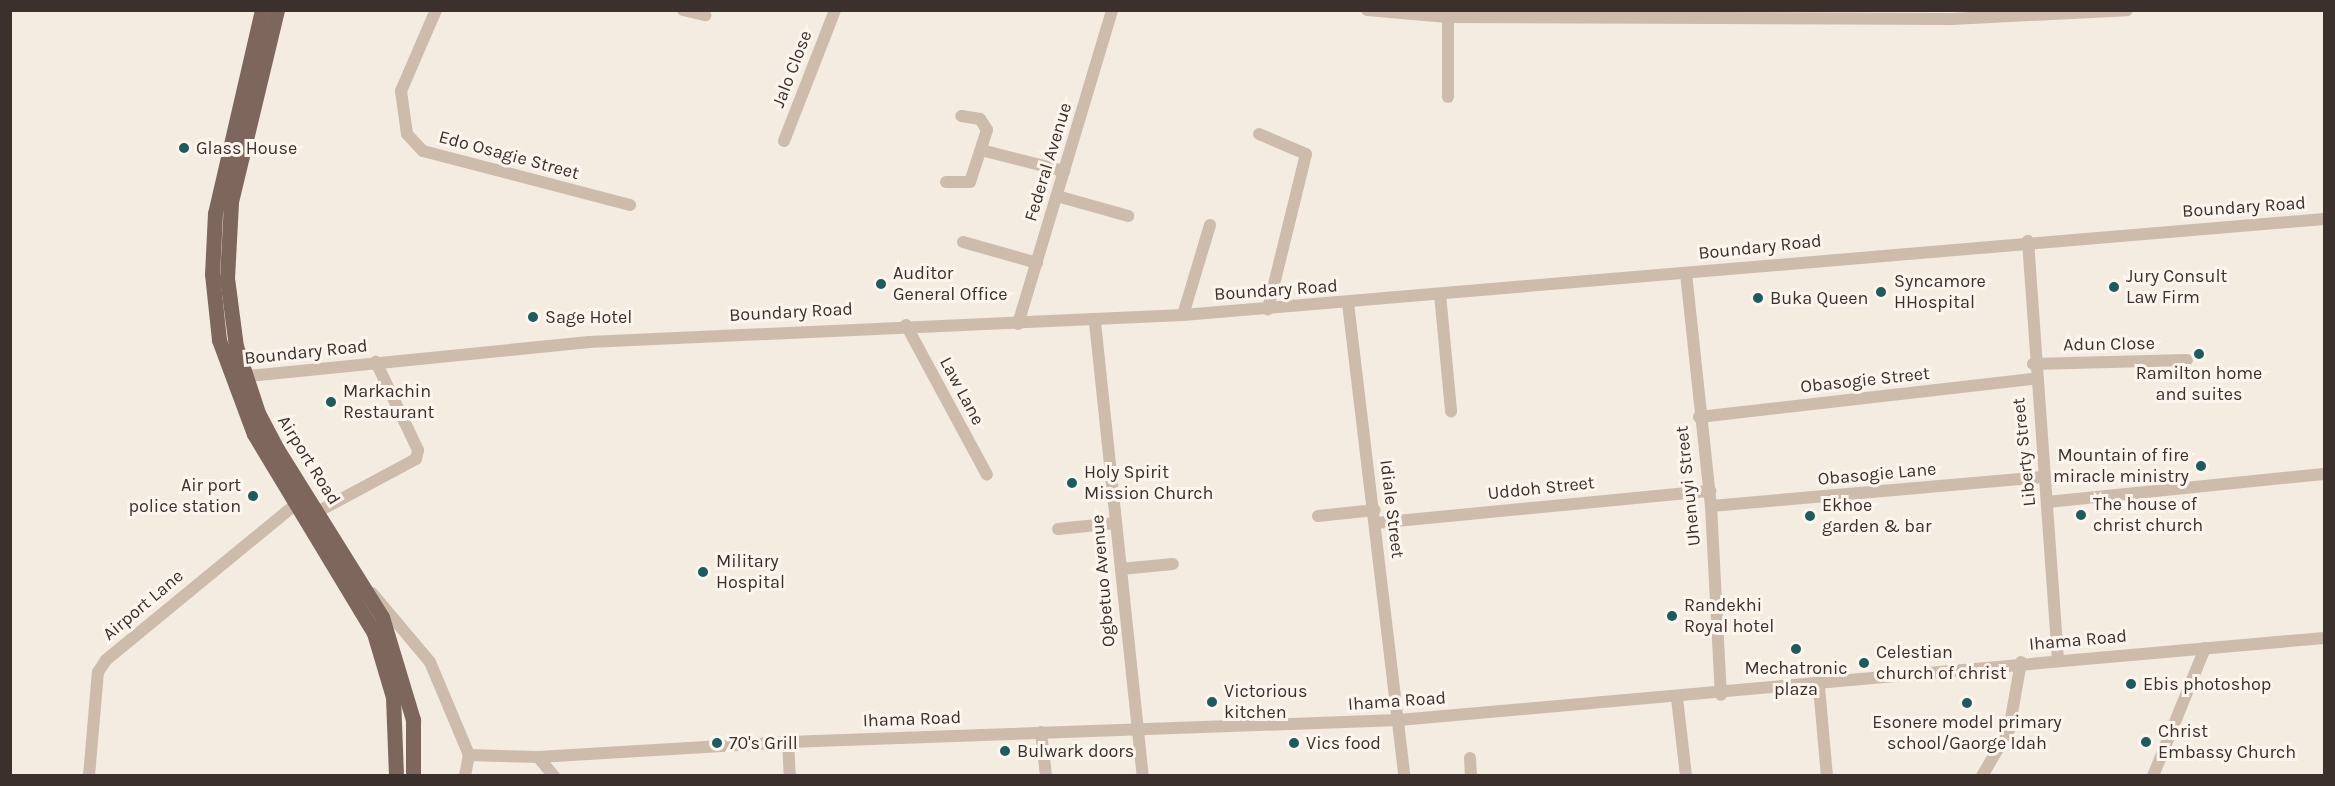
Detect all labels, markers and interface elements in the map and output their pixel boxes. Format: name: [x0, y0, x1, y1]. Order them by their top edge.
street label: Jalo Close: [767, 27, 817, 111]
street label: Federal Avenue: [1020, 100, 1076, 224]
street label: Edo Osagie Street: [436, 126, 582, 184]
place label: Glass House: [196, 137, 297, 159]
marker: Glass House: [177, 141, 191, 155]
street label: Boundary Road: [2181, 192, 2307, 222]
street label: Boundary Road: [1697, 230, 1823, 264]
place label: Auditor General Office: [893, 263, 1008, 306]
place label: Jury Consult Law Firm: [2126, 266, 2227, 308]
place label: Syncamore HHospital: [1894, 271, 1986, 314]
street label: Boundary Road: [1213, 275, 1339, 305]
marker: Auditor General Office: [874, 277, 888, 291]
marker: Jury Consult Law Firm: [2107, 280, 2121, 294]
marker: Syncamore HHospital: [1872, 283, 1890, 301]
place label: Buka Queen: [1770, 287, 1868, 309]
marker: Buka Queen: [1751, 291, 1765, 305]
street label: Boundary Road: [729, 298, 853, 326]
place label: Sage Hotel: [545, 306, 632, 328]
marker: Sage Hotel: [526, 310, 540, 324]
street label: Adun Close: [2063, 332, 2155, 356]
street label: Boundary Road: [243, 335, 369, 369]
marker: Ramilton home and suites: [2192, 347, 2206, 361]
street label: Law Lane: [935, 353, 989, 429]
street label: Obasogie Street: [1799, 362, 1931, 398]
place label: Ramilton home and suites: [2136, 363, 2262, 406]
place label: Markachin Restaurant: [343, 381, 434, 424]
marker: Markachin Restaurant: [324, 395, 338, 409]
street label: Liberty Street: [2008, 397, 2040, 507]
street label: Airport Road: [273, 411, 345, 509]
street label: Uhenuyi Street: [1671, 425, 1705, 547]
place label: Mountain of fire miracle ministry: [2053, 445, 2189, 488]
street label: Obasogie Lane: [1817, 458, 1937, 490]
street label: Idiale Street: [1375, 459, 1409, 559]
marker: Mountain of fire miracle ministry: [2194, 459, 2208, 473]
place label: Holy Spirit Mission Church: [1084, 462, 1213, 504]
street label: Uddoh Street: [1486, 472, 1596, 504]
place label: Air port police station: [128, 475, 241, 518]
marker: Holy Spirit Mission Church: [1065, 476, 1079, 490]
marker: Air port police station: [246, 489, 260, 503]
place label: The house of christ church: [2093, 494, 2203, 536]
place label: Ekhoe garden & bar: [1822, 495, 1931, 538]
marker: The house of christ church: [2074, 508, 2088, 522]
marker: Ekhoe garden & bar: [1803, 509, 1817, 523]
street label: Ogbetuo Avenue: [1086, 514, 1120, 648]
place label: Military Hospital: [716, 551, 785, 594]
marker: Military Hospital: [694, 563, 712, 581]
street label: Airport Lane: [98, 565, 188, 645]
place label: Randekhi Royal hotel: [1684, 595, 1774, 638]
marker: Randekhi Royal hotel: [1665, 609, 1679, 623]
street label: Ihama Road: [2028, 625, 2128, 655]
marker: Mechatronic plaza: [1789, 642, 1803, 656]
place label: Celestian church of christ: [1876, 642, 2007, 684]
marker: Celestian church of christ: [1857, 656, 1871, 670]
place label: Mechatronic plaza: [1744, 658, 1848, 700]
place label: Ebis photoshop: [2143, 673, 2271, 695]
marker: Ebis photoshop: [2124, 677, 2138, 691]
place label: Victorious kitchen: [1224, 681, 1307, 724]
street label: Ihama Road: [1347, 687, 1447, 715]
marker: Victorious kitchen: [1205, 695, 1219, 709]
marker: Esonere model primary school/Gaorge Idah: [1960, 696, 1974, 710]
street label: Ihama Road: [863, 706, 961, 732]
place label: Esonere model primary school/Gaorge Idah: [1872, 712, 2062, 754]
place label: Christ Embassy Church: [2158, 721, 2296, 764]
place label: 70's Grill: [729, 732, 798, 754]
place label: Vics food: [1306, 732, 1381, 754]
marker: Christ Embassy Church: [2139, 735, 2153, 749]
marker: 70's Grill: [710, 736, 724, 750]
marker: Vics food: [1287, 736, 1301, 750]
place label: Bulwark doors: [1017, 740, 1134, 762]
marker: Bulwark doors: [998, 744, 1012, 758]

